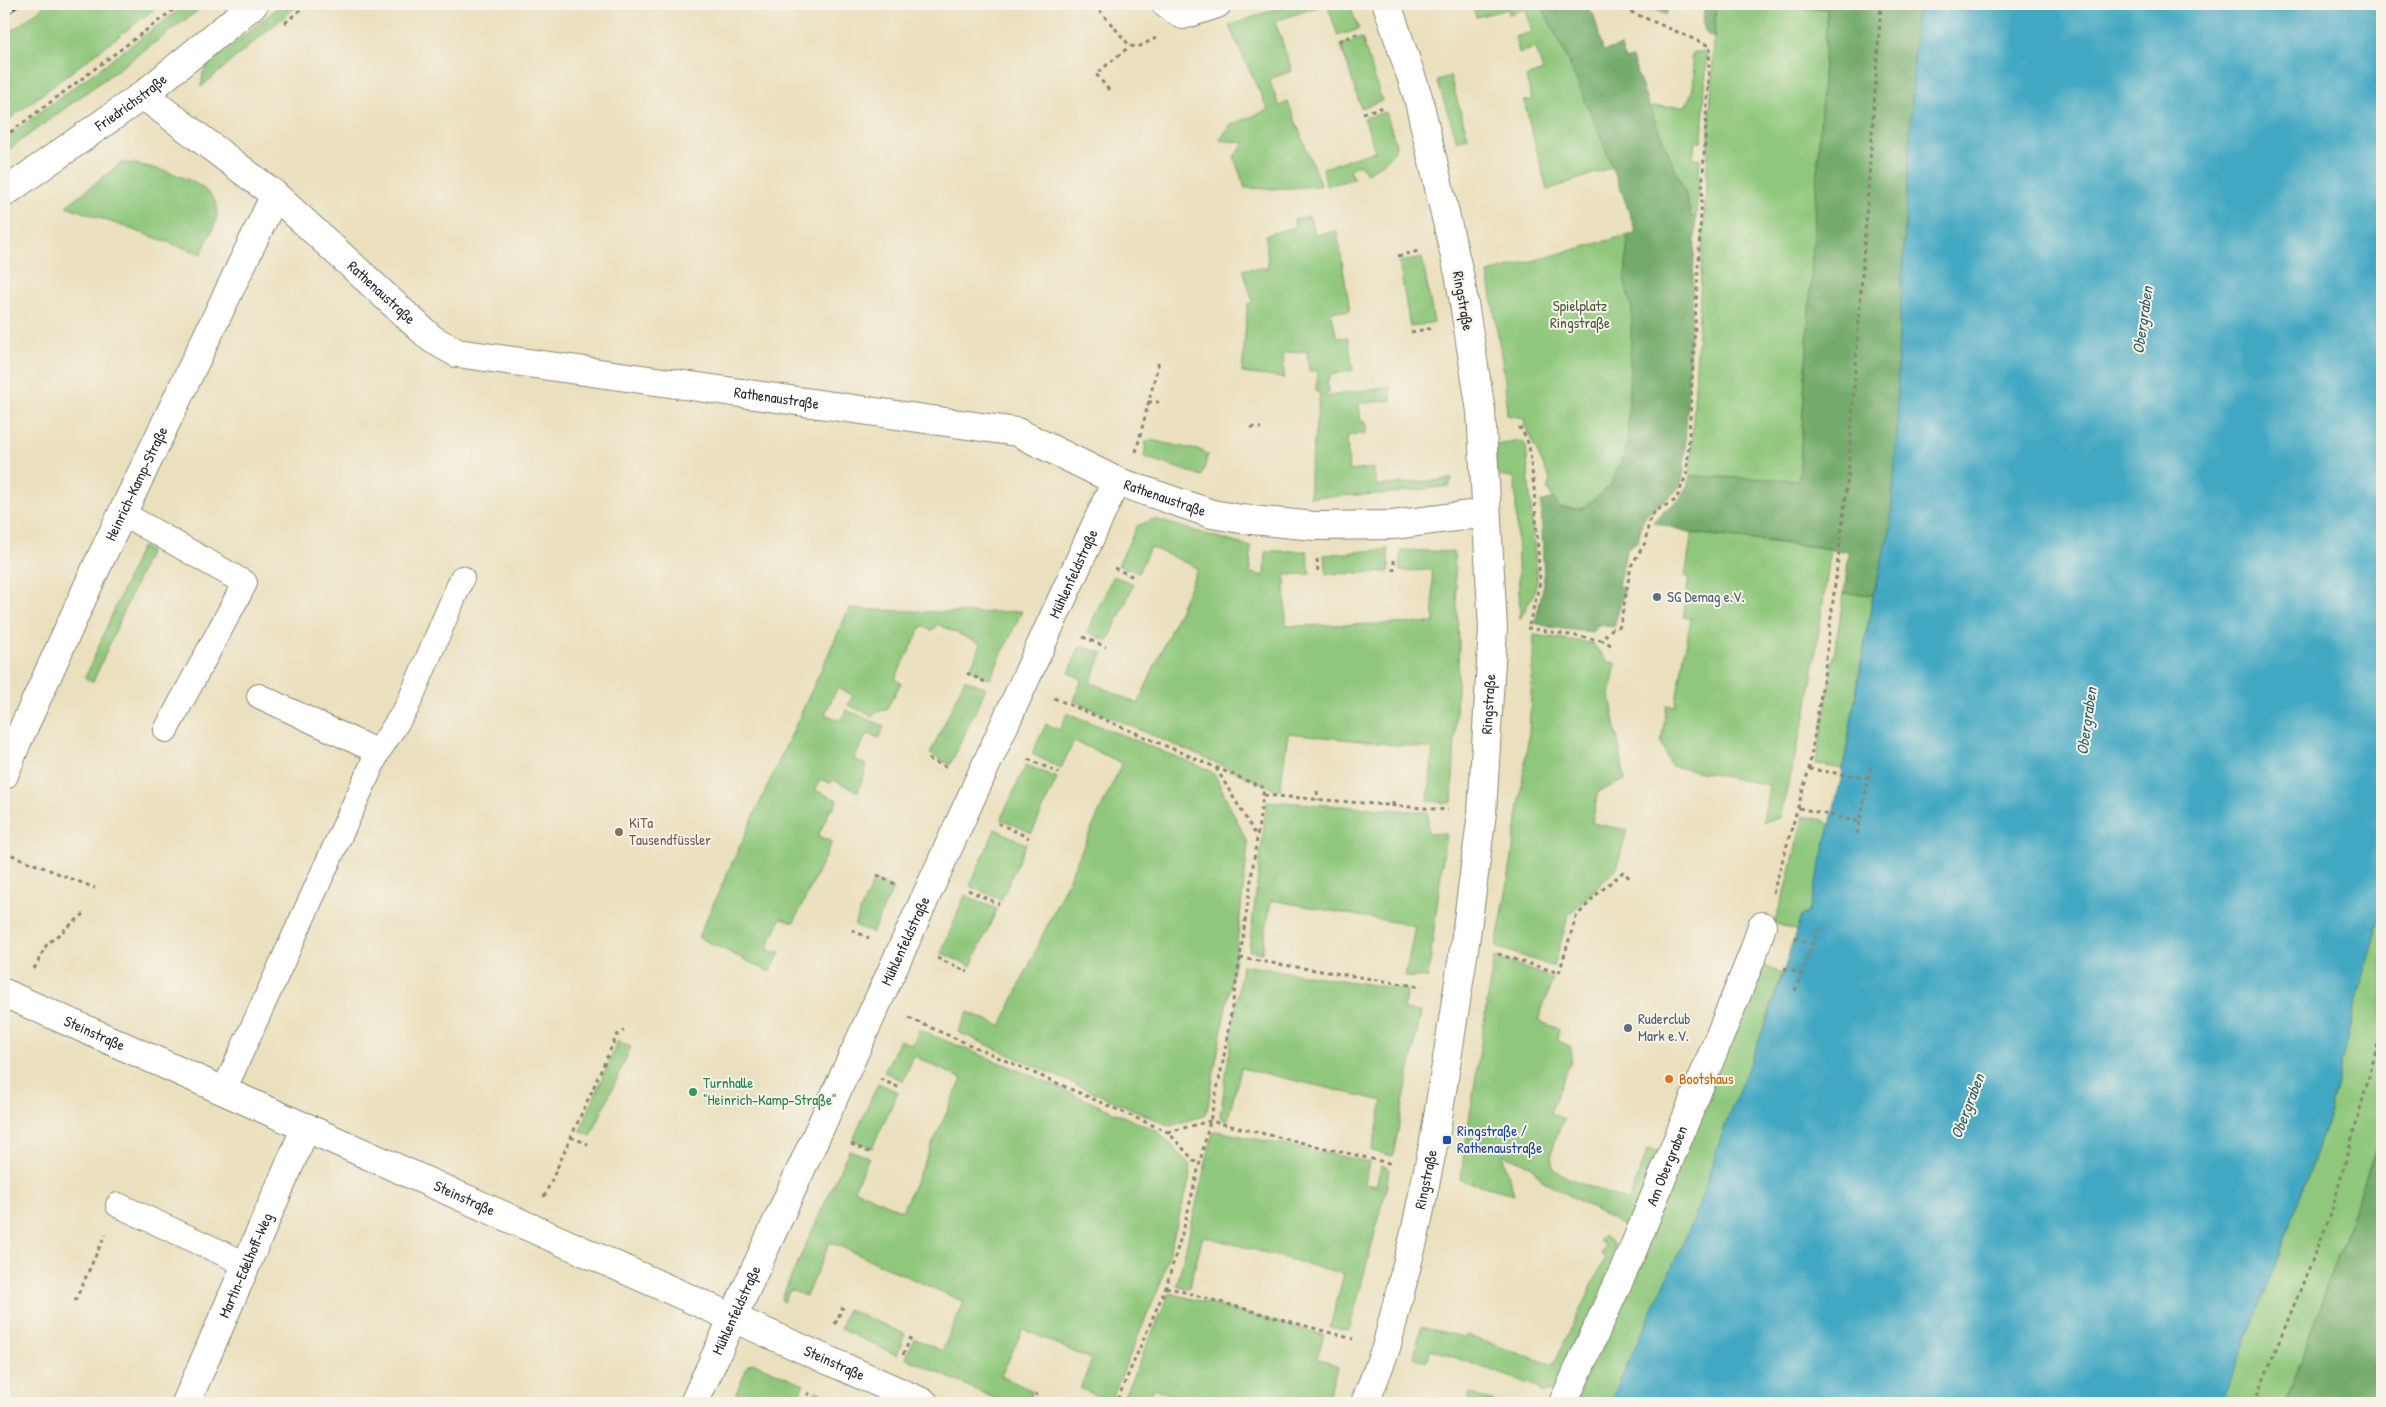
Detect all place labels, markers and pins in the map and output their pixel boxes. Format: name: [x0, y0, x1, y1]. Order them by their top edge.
place label: SG Demag e.V.: [1667, 586, 1745, 607]
marker: SG Demag e.V.: [1651, 591, 1663, 603]
place label: KiTa Tausendfüssler: [629, 812, 711, 850]
marker: KiTa Tausendfüssler: [613, 826, 625, 838]
place label: Ruderclub Mark e.V.: [1638, 1008, 1690, 1046]
marker: Ruderclub Mark e.V.: [1622, 1022, 1634, 1034]
place label: Bootshaus: [1679, 1068, 1734, 1089]
place label: Turnhalle "Heinrich-Kamp-Straße": [703, 1072, 837, 1110]
marker: Bootshaus: [1663, 1073, 1675, 1085]
marker: Turnhalle "Heinrich-Kamp-Straße": [687, 1086, 699, 1098]
place label: Ringstraße / Rathenaustraße: [1457, 1120, 1542, 1158]
marker: Ringstraße / Rathenaustraße: [1441, 1134, 1453, 1146]

